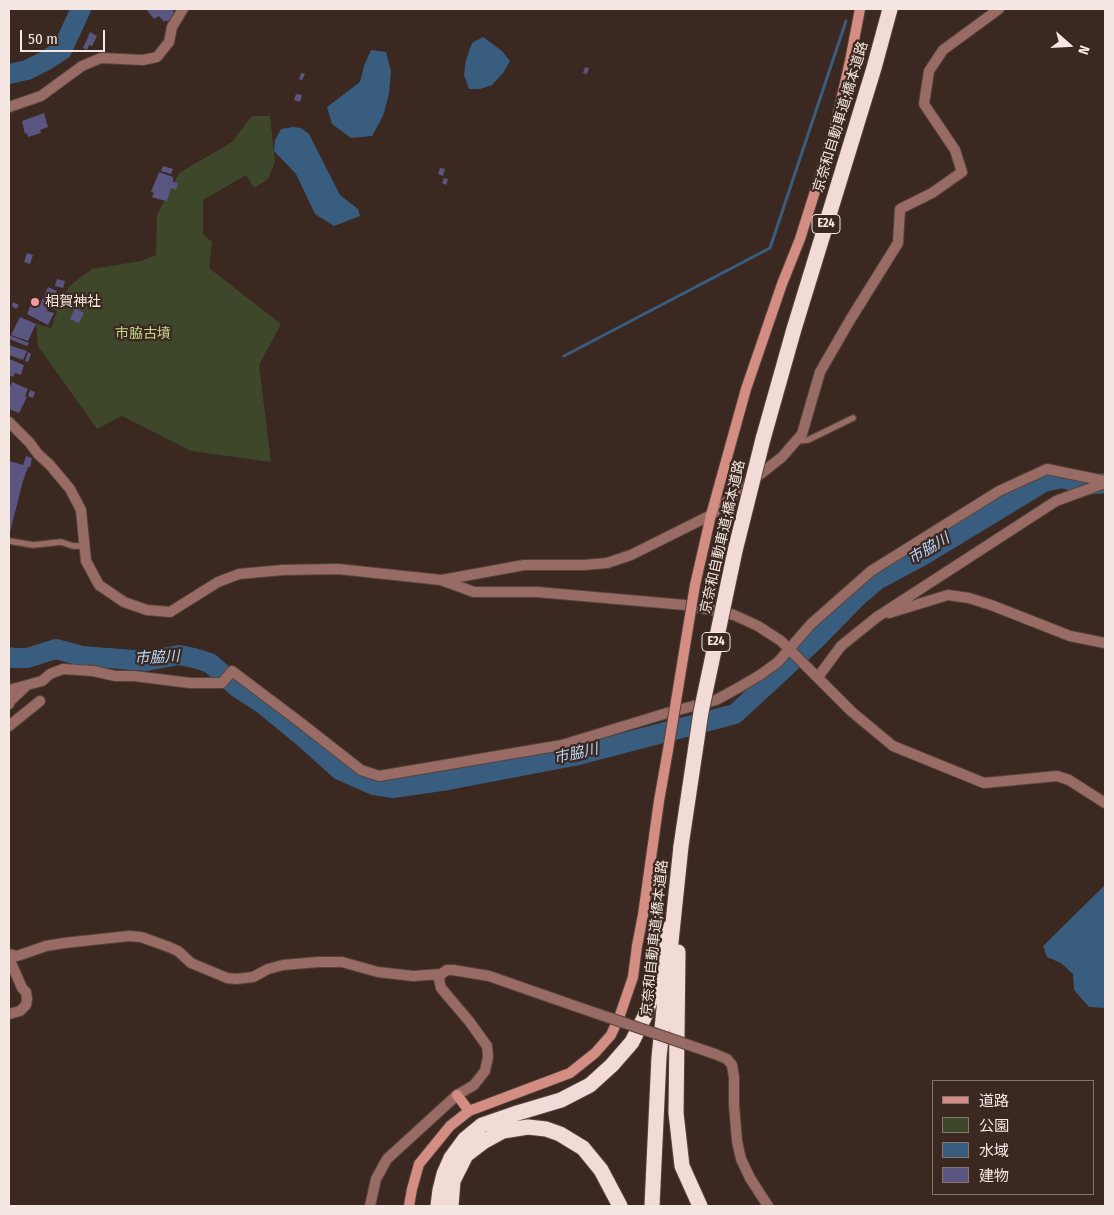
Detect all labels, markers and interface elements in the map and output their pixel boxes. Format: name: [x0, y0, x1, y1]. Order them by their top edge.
scale bar: [22, 20, 108, 52]
north arrow: [1044, 20, 1094, 70]
text: 50 m: [28, 30, 58, 48]
street label: 京奈和自動車道;橋本道路: [810, 39, 872, 195]
text: N: [1074, 43, 1093, 57]
road number: E24: [812, 214, 840, 233]
place label: 相賀神社: [45, 294, 101, 310]
marker: 相賀神社: [29, 296, 41, 308]
park label: 市脇古墳: [115, 326, 171, 342]
street label: 京奈和自動車道;橋本道路: [697, 459, 749, 615]
water label: 市脇川: [905, 530, 953, 568]
road number: E24: [702, 632, 730, 652]
water label: 市脇川: [134, 648, 180, 668]
water label: 市脇川: [552, 740, 600, 768]
street label: 京奈和自動車道;橋本道路: [638, 859, 672, 1017]
legend: [932, 1080, 1094, 1195]
text: 道路: [979, 1092, 1009, 1110]
text: 公園: [979, 1117, 1009, 1135]
text: 水域: [979, 1142, 1009, 1160]
text: 建物: [979, 1167, 1009, 1185]

